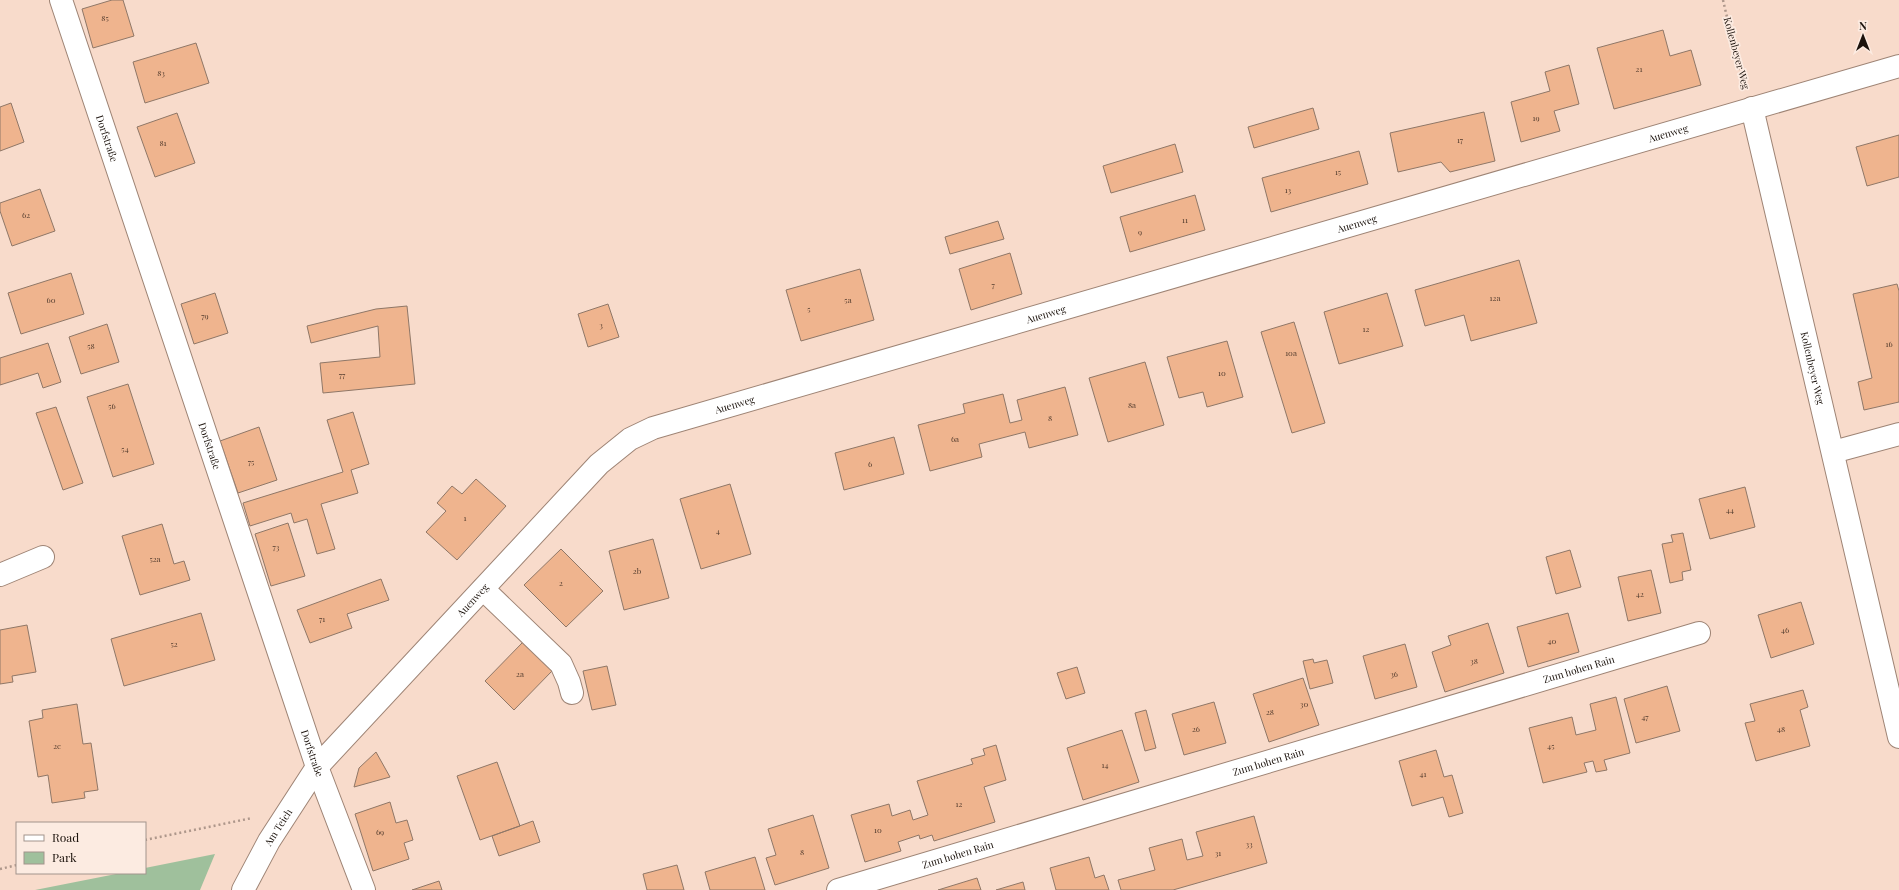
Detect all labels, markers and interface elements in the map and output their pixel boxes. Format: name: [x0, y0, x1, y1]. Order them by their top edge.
house number: 85: [101, 12, 109, 23]
street label: Kollenbeyer Weg: [1721, 15, 1754, 91]
north arrow: [1843, 16, 1883, 56]
text: N: [1859, 18, 1867, 33]
house number: 21: [1636, 63, 1642, 74]
house number: 83: [157, 67, 165, 78]
house number: 19: [1532, 112, 1540, 123]
street label: Dorfstraße: [93, 113, 122, 164]
street label: Auenweg: [1646, 120, 1690, 146]
house number: 17: [1457, 134, 1464, 145]
house number: 81: [159, 137, 167, 148]
house number: 15: [1335, 166, 1341, 177]
house number: 13: [1285, 184, 1292, 195]
house number: 62: [22, 209, 30, 220]
street label: Auenweg: [1335, 211, 1379, 236]
house number: 11: [1182, 214, 1188, 225]
house number: 9: [1138, 226, 1142, 237]
house number: 7: [991, 279, 995, 290]
house number: 12a: [1490, 292, 1500, 303]
house number: 60: [47, 294, 56, 305]
house number: 5a: [844, 294, 852, 305]
street label: Auenweg: [1023, 301, 1068, 327]
house number: 5: [807, 303, 811, 314]
house number: 79: [201, 310, 209, 321]
house number: 3: [599, 319, 603, 330]
house number: 12: [1363, 323, 1370, 334]
street label: Kollenbeyer Weg: [1797, 330, 1828, 407]
house number: 16: [1885, 338, 1893, 349]
house number: 58: [87, 340, 95, 351]
house number: 10a: [1285, 347, 1297, 358]
house number: 10: [1218, 367, 1226, 378]
house number: 77: [339, 369, 346, 380]
street label: Auenweg: [712, 392, 757, 417]
house number: 8a: [1128, 399, 1136, 410]
house number: 56: [108, 400, 116, 411]
house number: 8: [1048, 412, 1052, 423]
street label: Dorfstraße: [195, 420, 224, 471]
house number: 6a: [951, 433, 959, 444]
house number: 54: [121, 443, 129, 454]
house number: 75: [248, 456, 254, 467]
house number: 6: [868, 458, 872, 469]
house number: 44: [1726, 504, 1734, 515]
house number: 1: [464, 512, 467, 523]
house number: 4: [716, 525, 720, 536]
house number: 73: [273, 541, 280, 552]
house number: 52a: [149, 553, 161, 564]
house number: 2b: [633, 565, 642, 576]
house number: 2: [559, 577, 563, 588]
street label: Auenweg: [453, 580, 492, 620]
house number: 42: [1636, 588, 1644, 599]
house number: 71: [319, 613, 325, 624]
house number: 46: [1781, 624, 1789, 635]
house number: 40: [1548, 635, 1557, 646]
house number: 52: [170, 638, 178, 649]
street label: Zum hohen Rain: [1541, 652, 1616, 686]
house number: 38: [1470, 655, 1478, 666]
house number: 2a: [516, 668, 524, 679]
house number: 36: [1390, 668, 1398, 679]
house number: 30: [1300, 698, 1308, 709]
house number: 28: [1266, 706, 1274, 717]
house number: 47: [1641, 711, 1649, 722]
house number: 26: [1192, 723, 1200, 734]
house number: 48: [1777, 723, 1785, 734]
street label: Dorfstraße: [298, 728, 327, 779]
house number: 2c: [53, 740, 61, 751]
house number: 45: [1547, 740, 1555, 751]
street label: Zum hohen Rain: [1231, 744, 1306, 779]
house number: 14: [1102, 759, 1108, 770]
house number: 41: [1420, 768, 1426, 779]
house number: 12: [956, 798, 963, 809]
street label: Am Teich: [260, 806, 295, 849]
legend: [16, 822, 146, 874]
house number: 10: [874, 824, 882, 835]
house number: 69: [376, 826, 384, 837]
text: Road: [52, 829, 79, 845]
street label: Zum hohen Rain: [920, 837, 995, 872]
house number: 33: [1245, 838, 1253, 849]
house number: 8: [800, 846, 804, 857]
house number: 31: [1215, 847, 1221, 858]
text: Park: [52, 849, 77, 865]

